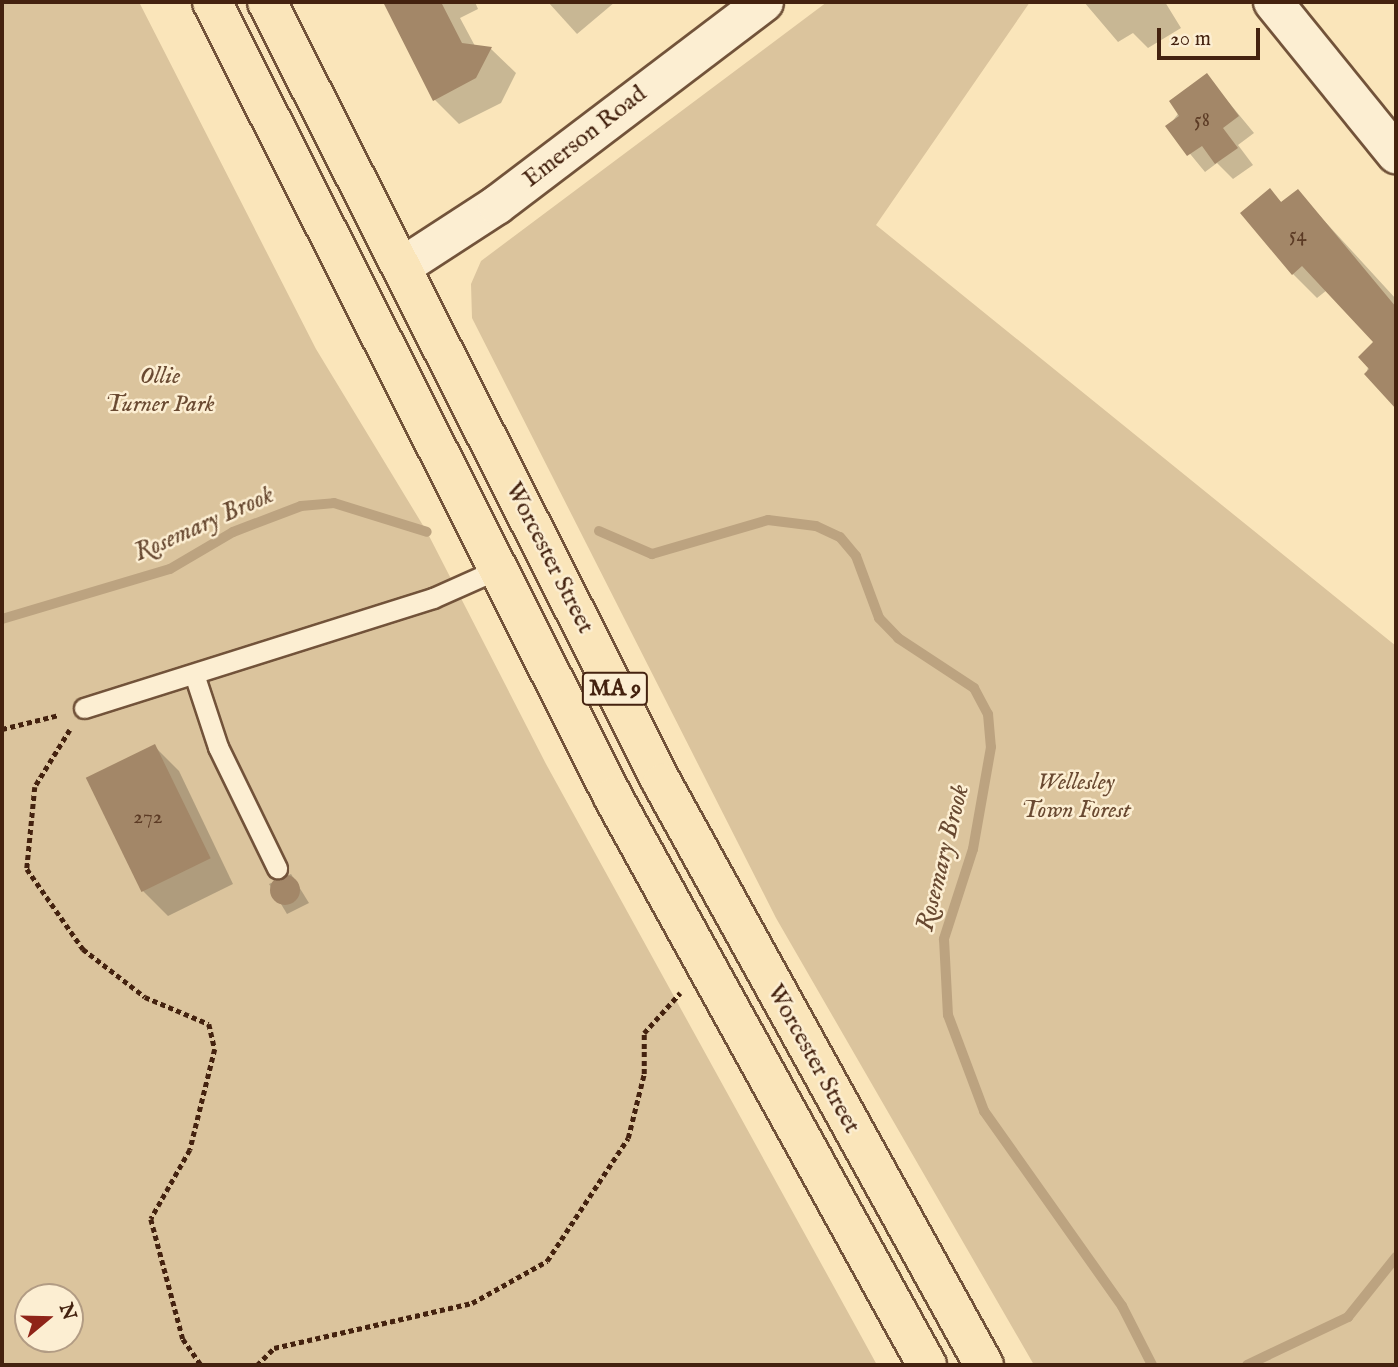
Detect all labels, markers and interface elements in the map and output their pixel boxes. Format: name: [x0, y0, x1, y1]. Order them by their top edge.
scale bar: [1160, 14, 1263, 58]
text: 20 m: [1170, 26, 1211, 53]
street label: Emerson Road: [518, 80, 652, 194]
house number: 58: [1194, 108, 1210, 134]
house number: 54: [1289, 223, 1307, 249]
park label: Ollie Turner Park: [105, 363, 215, 419]
street label: Worcester Street: [498, 478, 600, 638]
water label: Rosemary Brook: [129, 479, 279, 569]
road number: MA 9: [582, 670, 648, 708]
park label: Wellesley Town Forest: [1021, 769, 1131, 825]
water label: Rosemary Brook: [910, 781, 976, 935]
house number: 272: [133, 805, 163, 831]
street label: Worcester Street: [760, 979, 866, 1139]
north arrow: [14, 1283, 84, 1353]
text: N: [53, 1300, 81, 1323]

